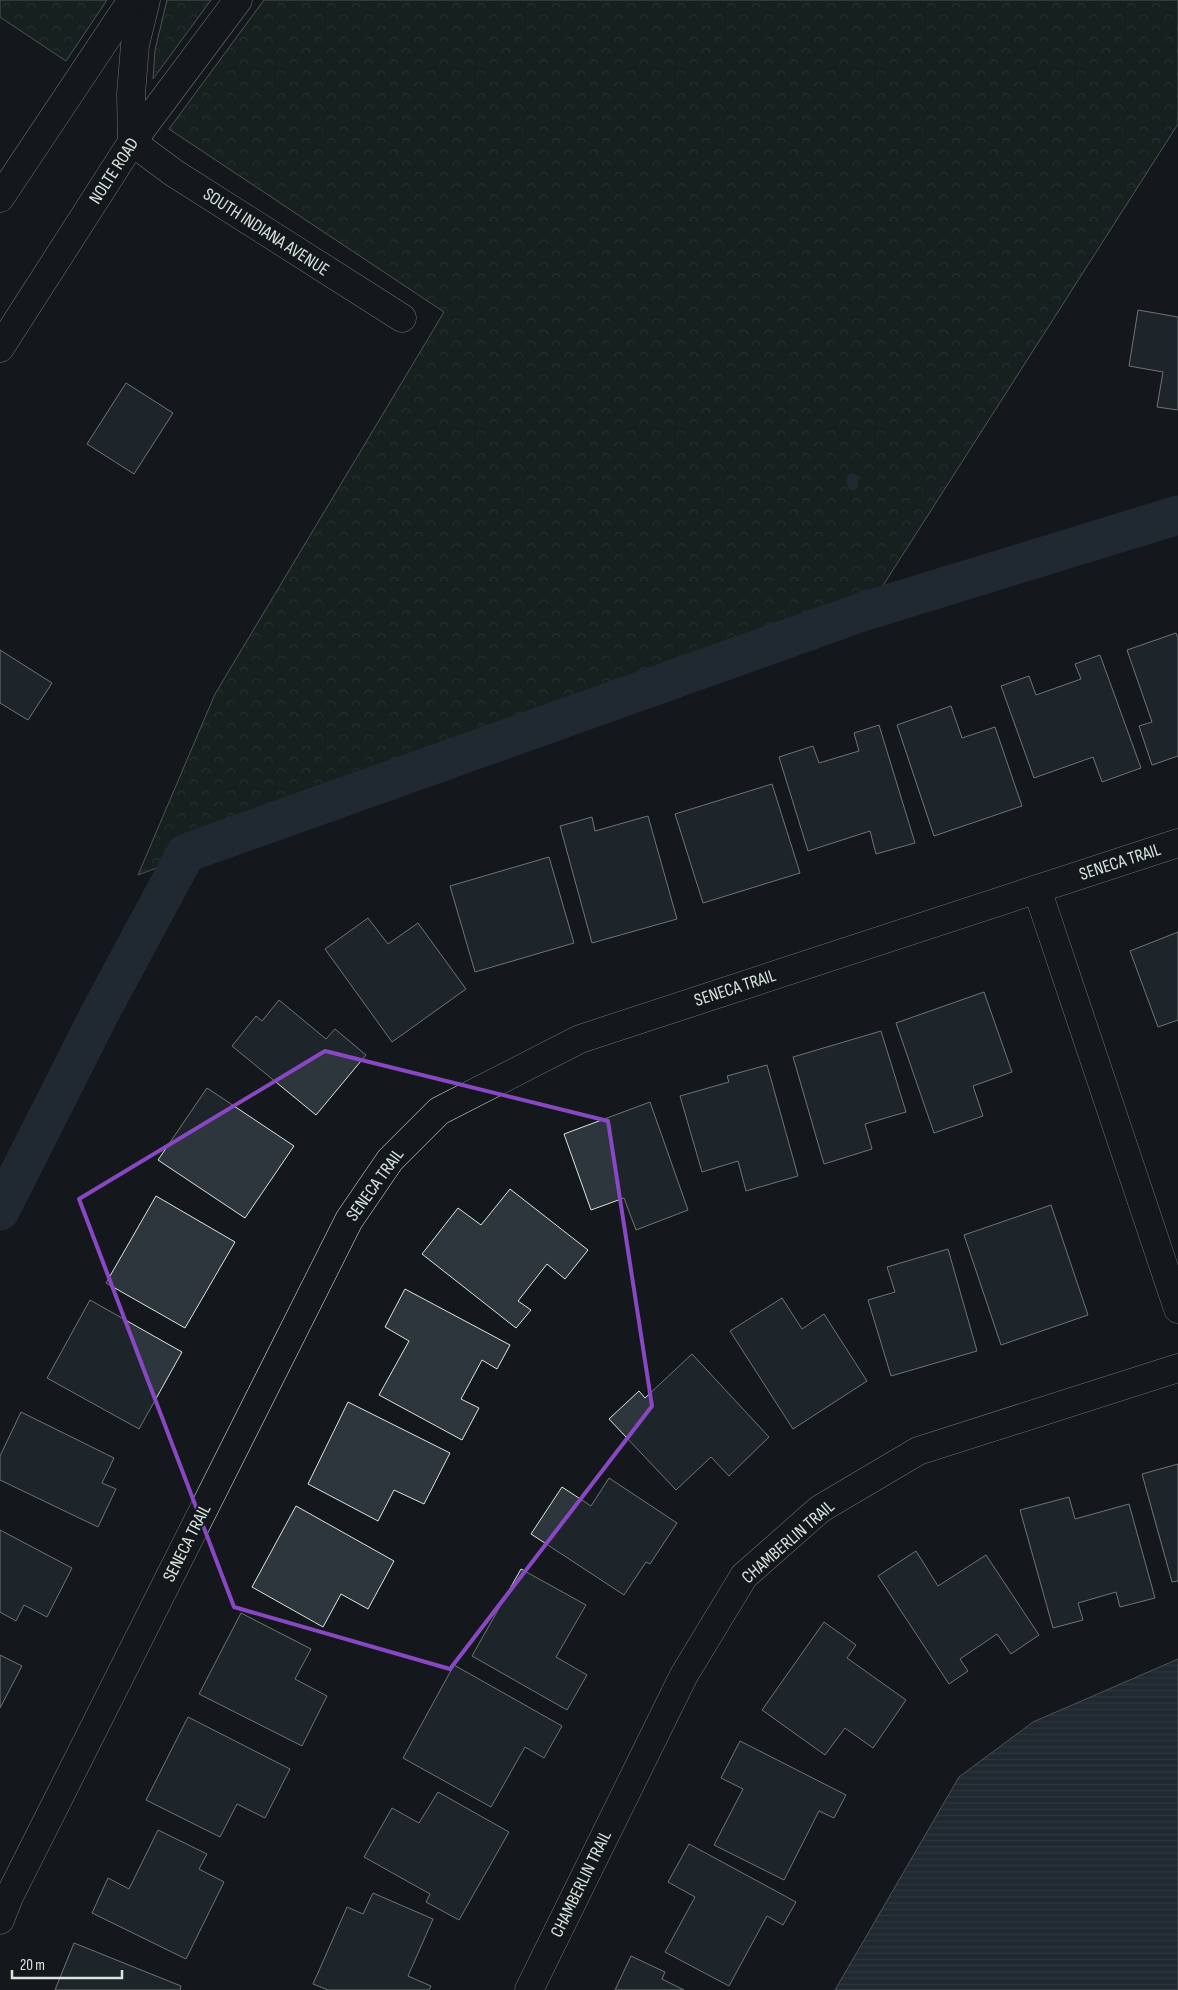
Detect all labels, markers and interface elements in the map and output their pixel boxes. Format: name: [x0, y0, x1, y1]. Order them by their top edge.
street label: NOLTE ROAD: [85, 134, 143, 208]
street label: SOUTH INDIANA AVENUE: [199, 184, 333, 280]
street label: SENECA TRAIL: [1077, 839, 1164, 885]
street label: SENECA TRAIL: [692, 965, 779, 1011]
street label: SENECA TRAIL: [342, 1144, 408, 1225]
street label: CHAMBERLIN TRAIL: [737, 1496, 839, 1588]
street label: SENECA TRAIL: [159, 1500, 216, 1585]
street label: CHAMBERLIN TRAIL: [546, 1827, 616, 1941]
scale bar: [12, 1948, 122, 1980]
text: 20 m: [20, 1956, 45, 1975]

